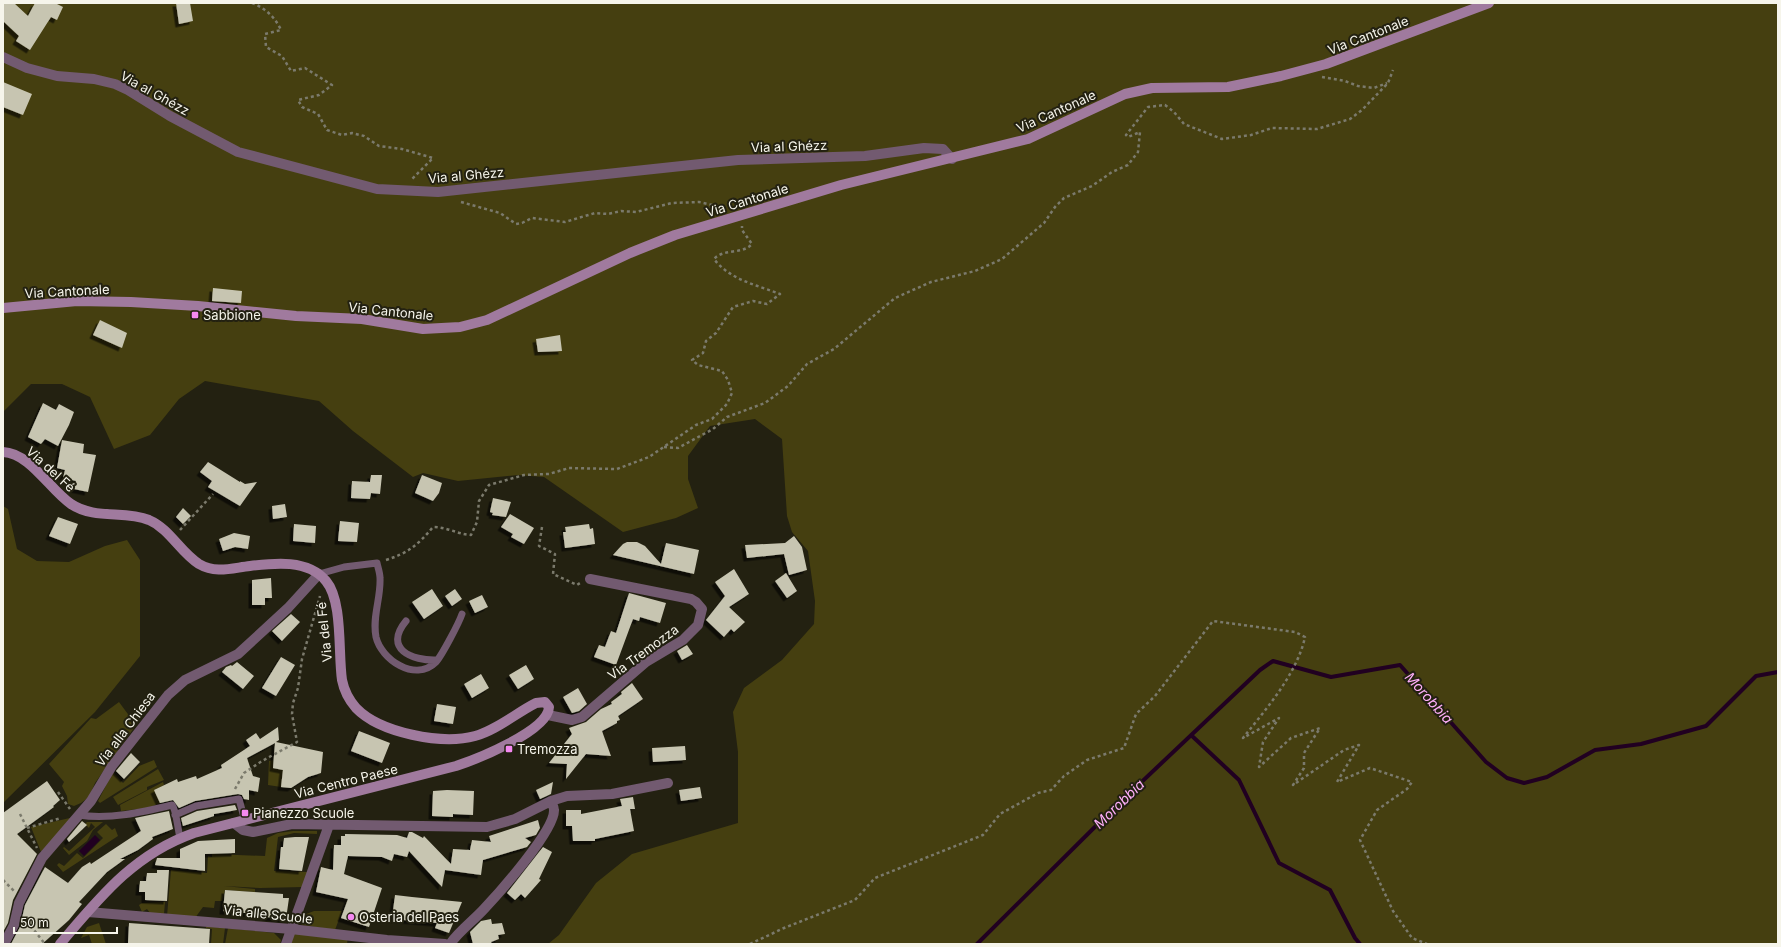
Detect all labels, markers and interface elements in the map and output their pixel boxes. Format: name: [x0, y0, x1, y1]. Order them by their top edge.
street label: Via Cantonale: [1325, 12, 1411, 58]
street label: Via al Ghézz: [118, 68, 192, 118]
street label: Via Cantonale: [1014, 86, 1098, 136]
street label: Via al Ghézz: [751, 137, 827, 155]
street label: Via al Ghézz: [427, 164, 505, 186]
street label: Via Cantonale: [704, 180, 790, 220]
street label: Via Cantonale: [24, 281, 110, 301]
street label: Via Cantonale: [348, 299, 434, 323]
place label: Sabbione: [203, 307, 261, 323]
marker: Sabbione: [190, 310, 200, 320]
street label: Via del Fé: [23, 443, 79, 495]
street label: Via del Fé: [313, 601, 335, 663]
street label: Via Tremozza: [604, 621, 682, 683]
water label: Morobbia: [1402, 668, 1457, 727]
street label: Via alla Chiesa: [92, 688, 158, 770]
place label: Tremozza: [517, 741, 578, 757]
marker: Tremozza: [504, 744, 514, 754]
street label: Via Centro Paese: [293, 760, 399, 802]
water label: Morobbia: [1090, 775, 1148, 832]
place label: Pianezzo Scuole: [253, 805, 354, 821]
marker: Pianezzo Scuole: [240, 808, 250, 818]
street label: Via alle Scuole: [222, 901, 314, 927]
scale bar: [14, 909, 117, 935]
place label: Osteria del Paes: [359, 909, 459, 925]
marker: Osteria del Paes: [346, 912, 356, 922]
text: 50 m: [20, 915, 49, 930]

